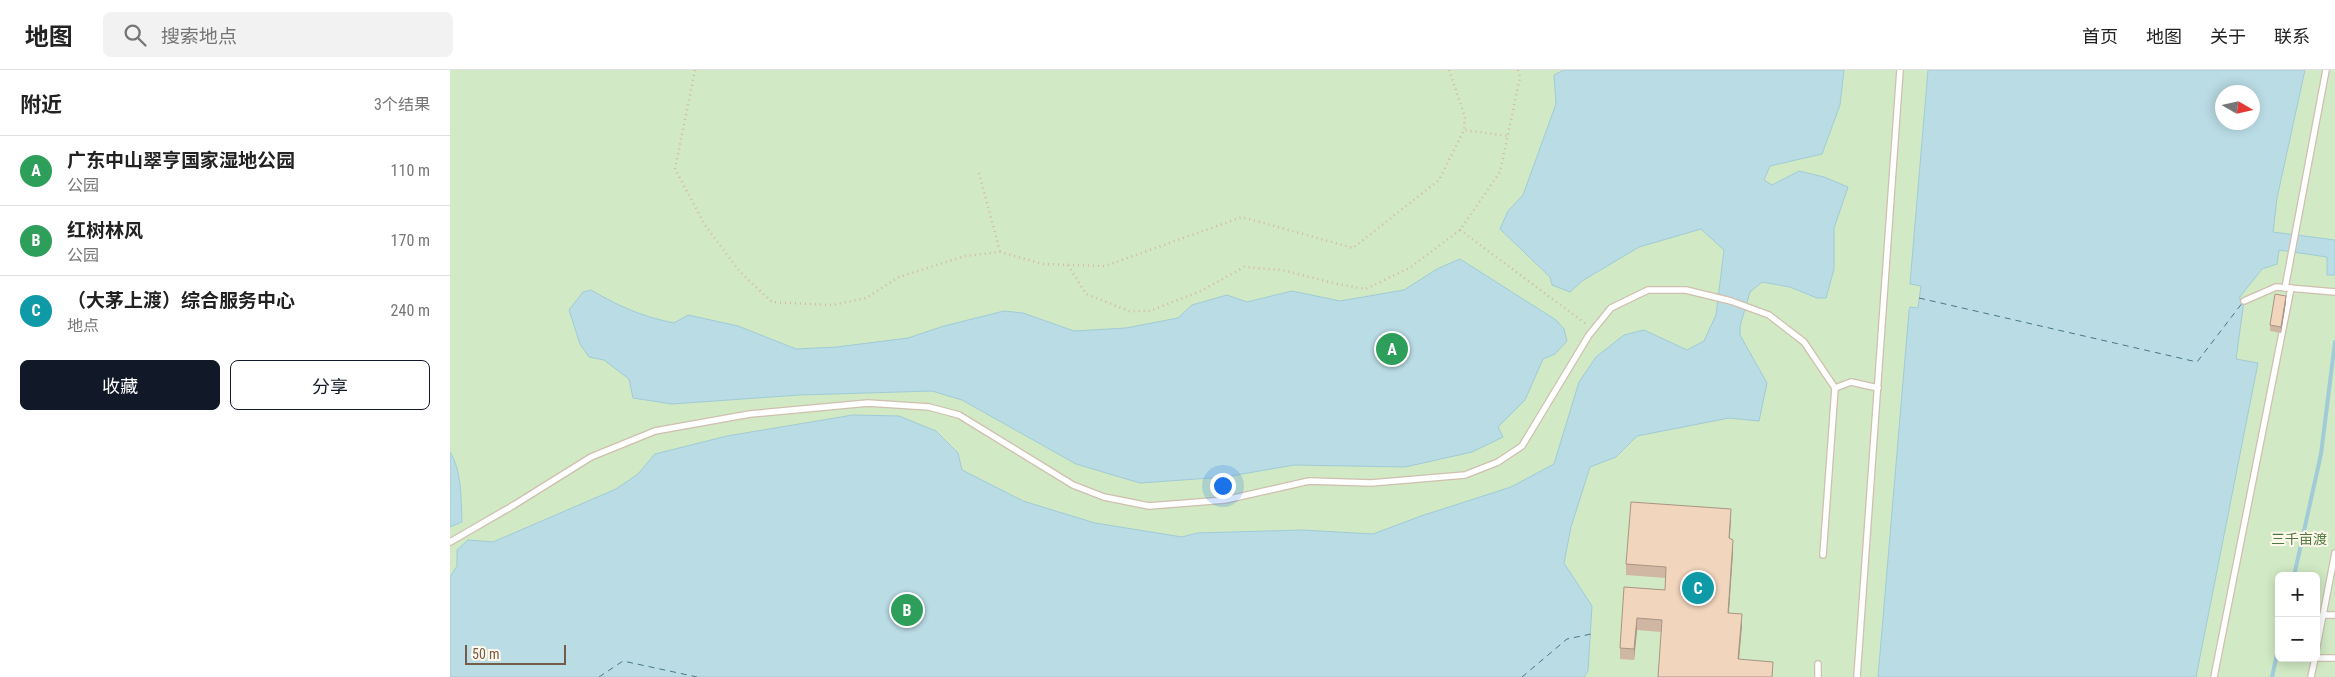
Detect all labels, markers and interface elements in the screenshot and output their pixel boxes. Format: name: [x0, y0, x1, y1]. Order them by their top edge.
search box: [103, 12, 453, 57]
icon: search: [121, 21, 149, 49]
text: 地图: [25, 23, 73, 51]
text: 搜索地点: [161, 25, 237, 48]
text: 首页: [2082, 26, 2118, 47]
text: 地图: [2146, 26, 2182, 47]
text: 关于: [2210, 26, 2246, 47]
text: 联系: [2274, 26, 2310, 47]
north arrow: [2215, 85, 2260, 130]
text: 附近: [20, 93, 62, 117]
text: 3个结果: [374, 95, 430, 114]
text: 广东中山翠亨国家湿地公园: [67, 149, 295, 172]
text: A: [31, 161, 41, 180]
text: 110 m: [391, 161, 430, 180]
text: 公园: [67, 176, 99, 195]
text: 红树林风: [67, 219, 143, 242]
text: B: [32, 231, 40, 250]
text: 170 m: [391, 231, 430, 250]
text: 公园: [67, 246, 99, 265]
text: （大茅上渡）综合服务中心: [67, 289, 295, 312]
text: C: [31, 301, 41, 320]
text: 240 m: [391, 301, 430, 320]
text: 地点: [67, 316, 99, 335]
pin: A: [1376, 330, 1408, 368]
button: 收藏: [20, 360, 220, 410]
button: 分享: [230, 360, 430, 410]
your location: [1210, 473, 1236, 499]
park label: 三千亩渡: [2271, 531, 2327, 547]
pin: C: [1682, 569, 1714, 607]
map controls: [2275, 572, 2320, 662]
button: +: [2275, 572, 2320, 617]
pin: B: [891, 591, 923, 629]
button: −: [2275, 617, 2320, 662]
scale bar: [465, 642, 566, 665]
text: 50 m: [472, 646, 500, 662]

